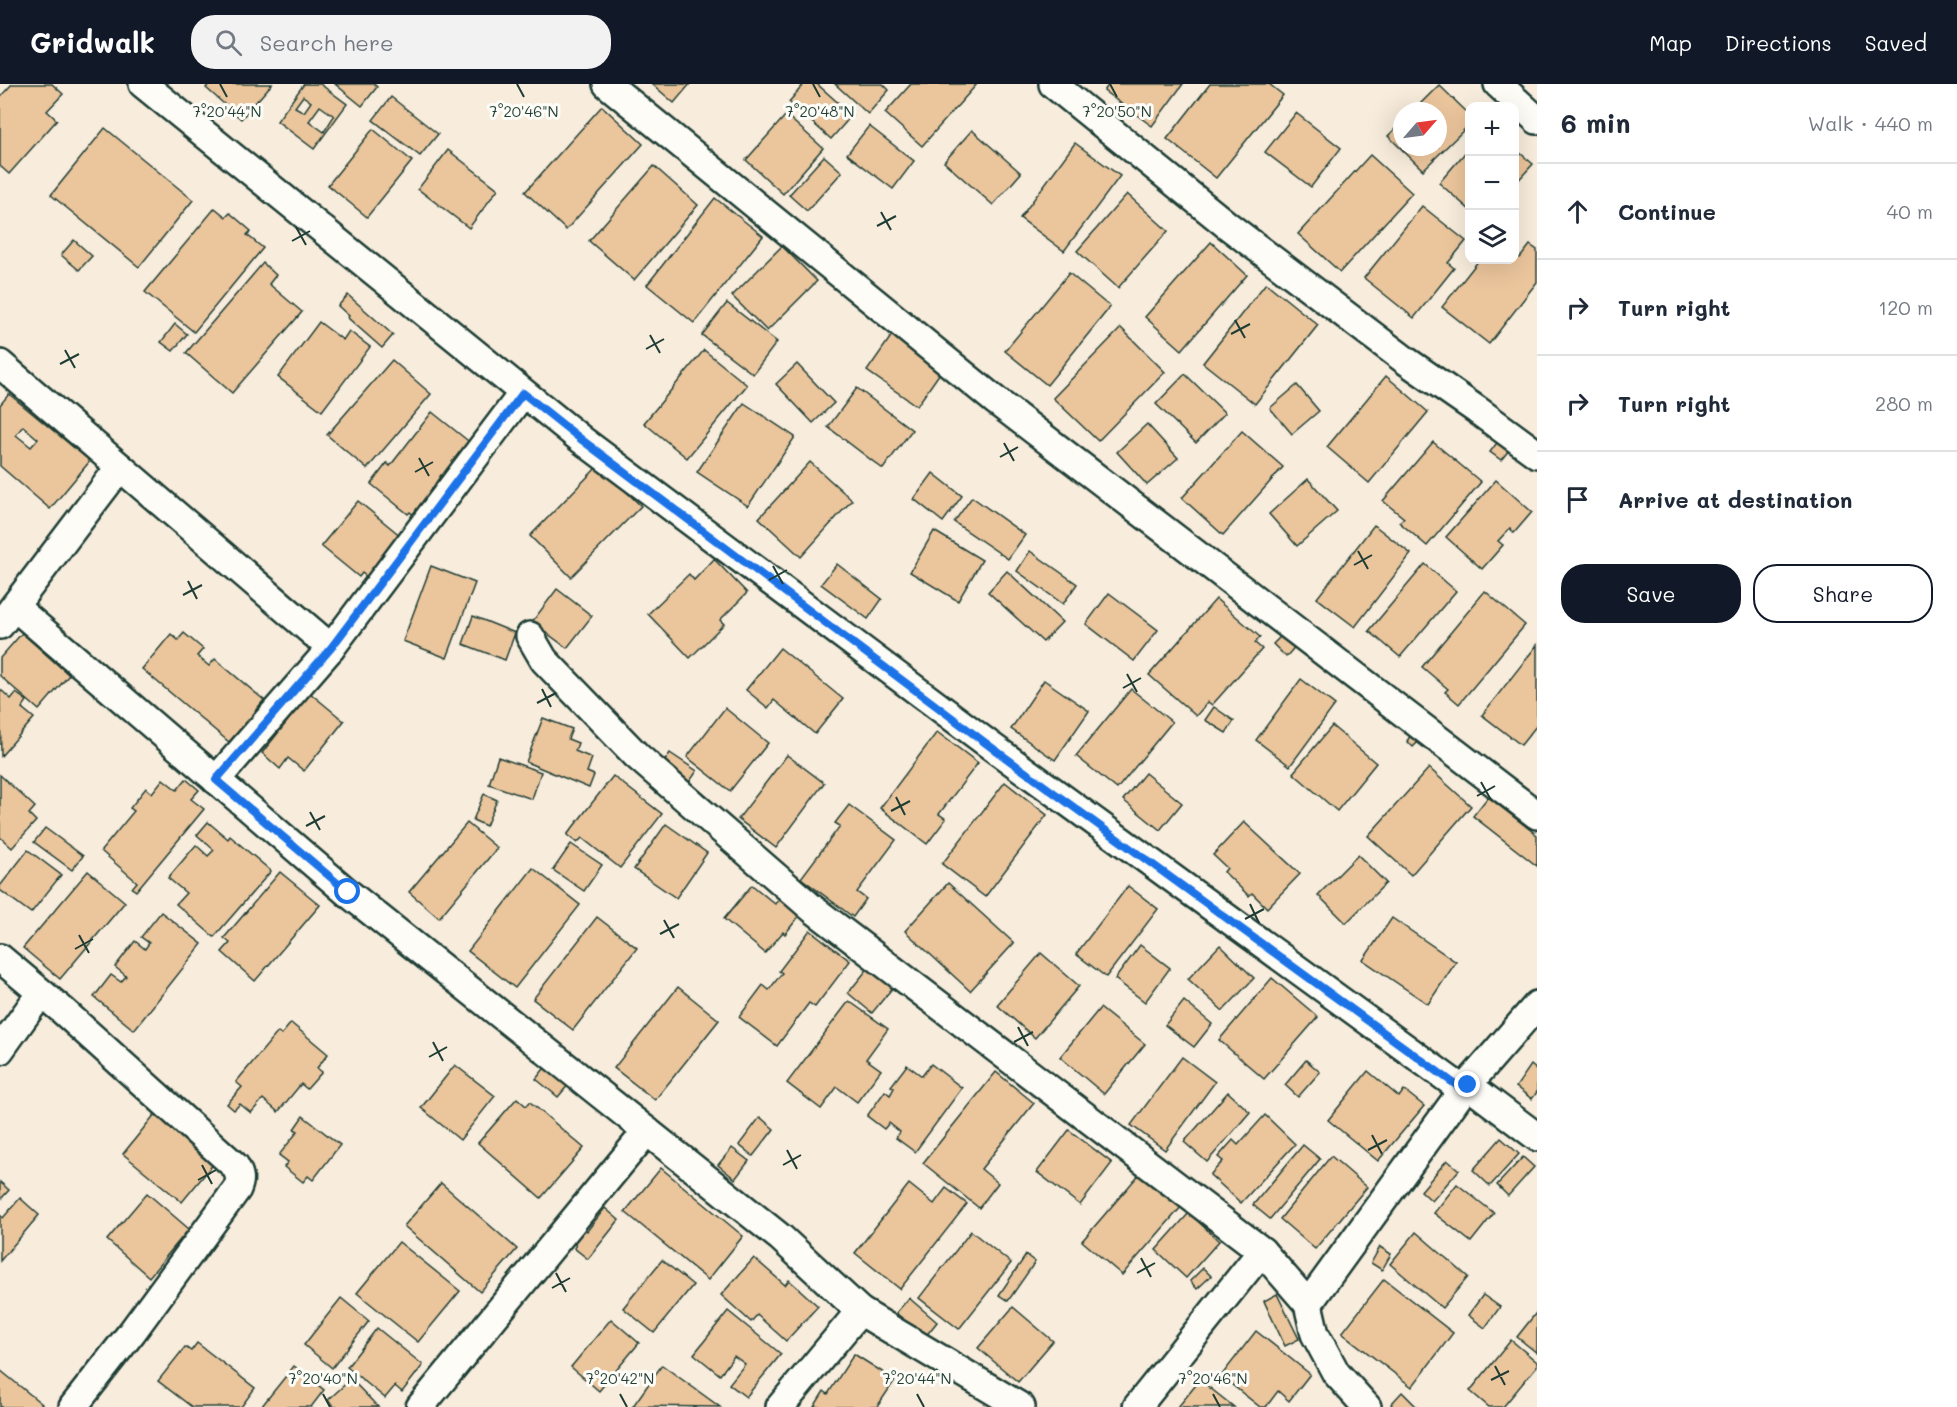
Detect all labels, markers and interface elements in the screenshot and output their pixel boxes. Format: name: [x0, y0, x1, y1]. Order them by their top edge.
search box: [191, 15, 611, 69]
text: Gridwalk: [30, 24, 155, 60]
icon: search: [212, 26, 245, 59]
text: Search here: [260, 28, 394, 57]
text: Map: [1649, 29, 1692, 56]
text: Directions: [1725, 29, 1832, 56]
text: Saved: [1865, 29, 1927, 56]
text: 7°20'44"N: [192, 101, 262, 121]
text: 7°20'46"N: [489, 101, 559, 121]
text: 7°20'48"N: [785, 101, 855, 121]
text: 7°20'50"N: [1082, 101, 1152, 121]
north arrow: [1393, 102, 1447, 156]
map controls: [1465, 102, 1519, 264]
button: +: [1465, 102, 1519, 156]
text: 6 min: [1561, 106, 1630, 140]
text: Walk · 440 m: [1808, 110, 1933, 136]
button: −: [1465, 156, 1519, 210]
icon: ahead: [1561, 195, 1594, 228]
text: Continue: [1618, 197, 1716, 226]
text: 40 m: [1887, 198, 1933, 224]
button: layers: [1465, 210, 1519, 264]
icon: right: [1561, 291, 1594, 324]
text: Turn right: [1618, 293, 1730, 322]
text: 120 m: [1878, 294, 1933, 320]
icon: right: [1561, 387, 1594, 420]
text: Turn right: [1618, 389, 1730, 418]
text: 280 m: [1875, 390, 1933, 416]
icon: arrive: [1561, 483, 1594, 516]
text: Arrive at destination: [1618, 485, 1853, 514]
button: Save: [1561, 564, 1741, 623]
button: Share: [1753, 564, 1933, 623]
route start: [334, 878, 360, 904]
route end: [1454, 1071, 1480, 1097]
text: 7°20'40"N: [288, 1368, 358, 1388]
text: 7°20'42"N: [586, 1368, 654, 1388]
text: 7°20'44"N: [882, 1368, 952, 1388]
text: 7°20'46"N: [1178, 1368, 1248, 1388]

